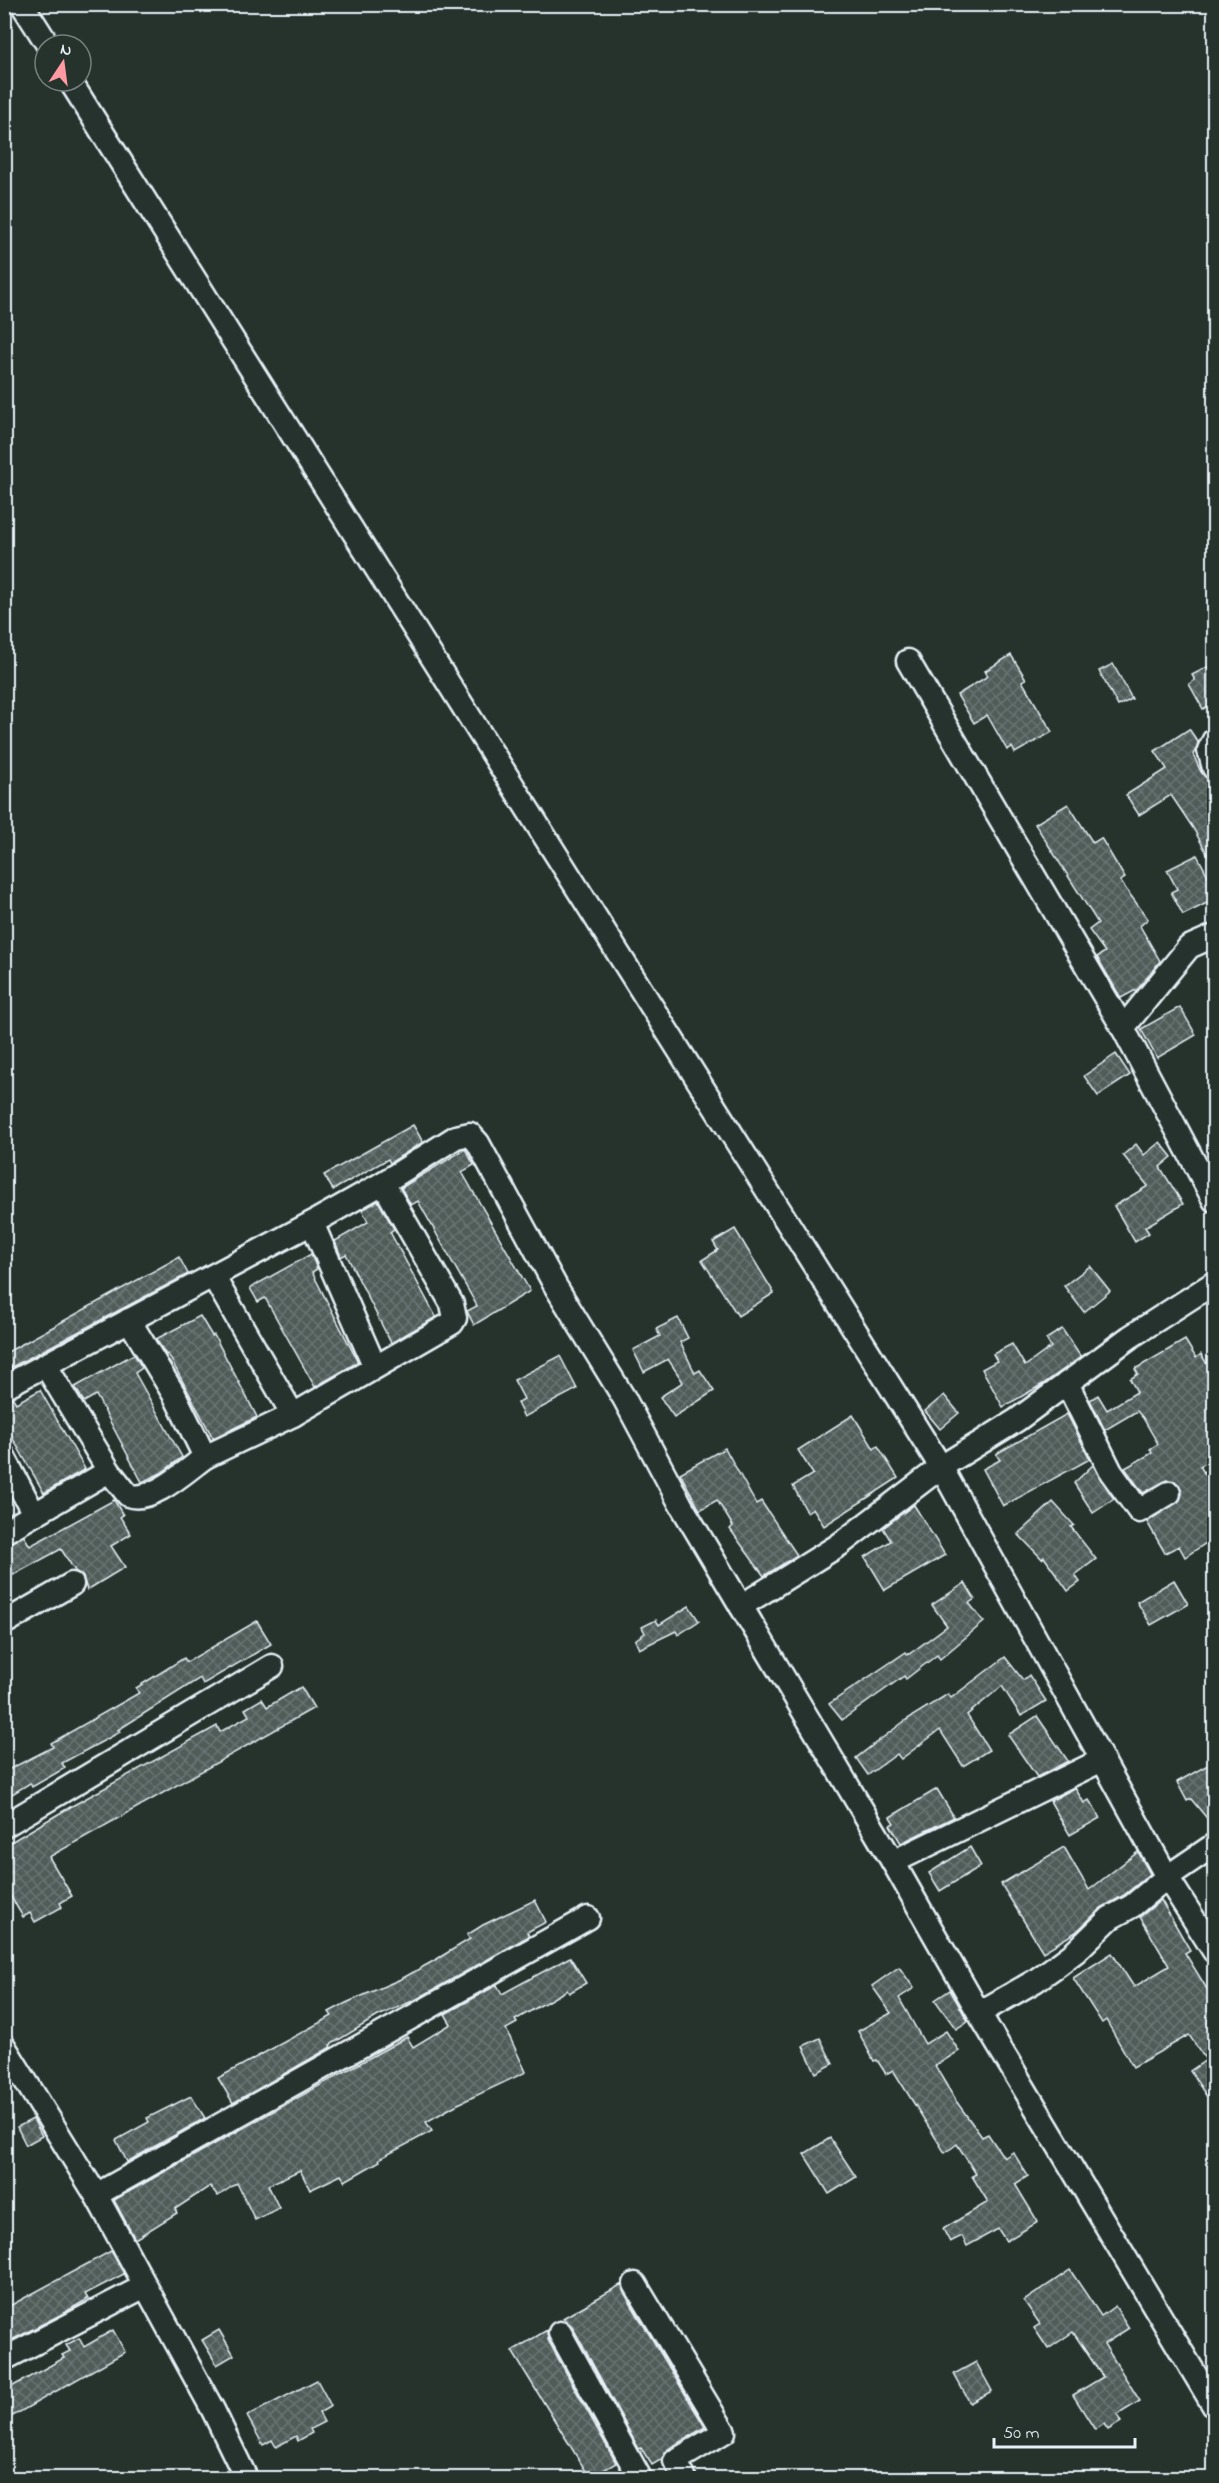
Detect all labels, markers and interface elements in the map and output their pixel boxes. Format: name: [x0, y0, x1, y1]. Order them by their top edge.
north arrow: [33, 33, 93, 93]
text: N: [58, 37, 74, 63]
scale bar: [994, 2411, 1135, 2449]
text: 50 m: [1003, 2421, 1040, 2447]

